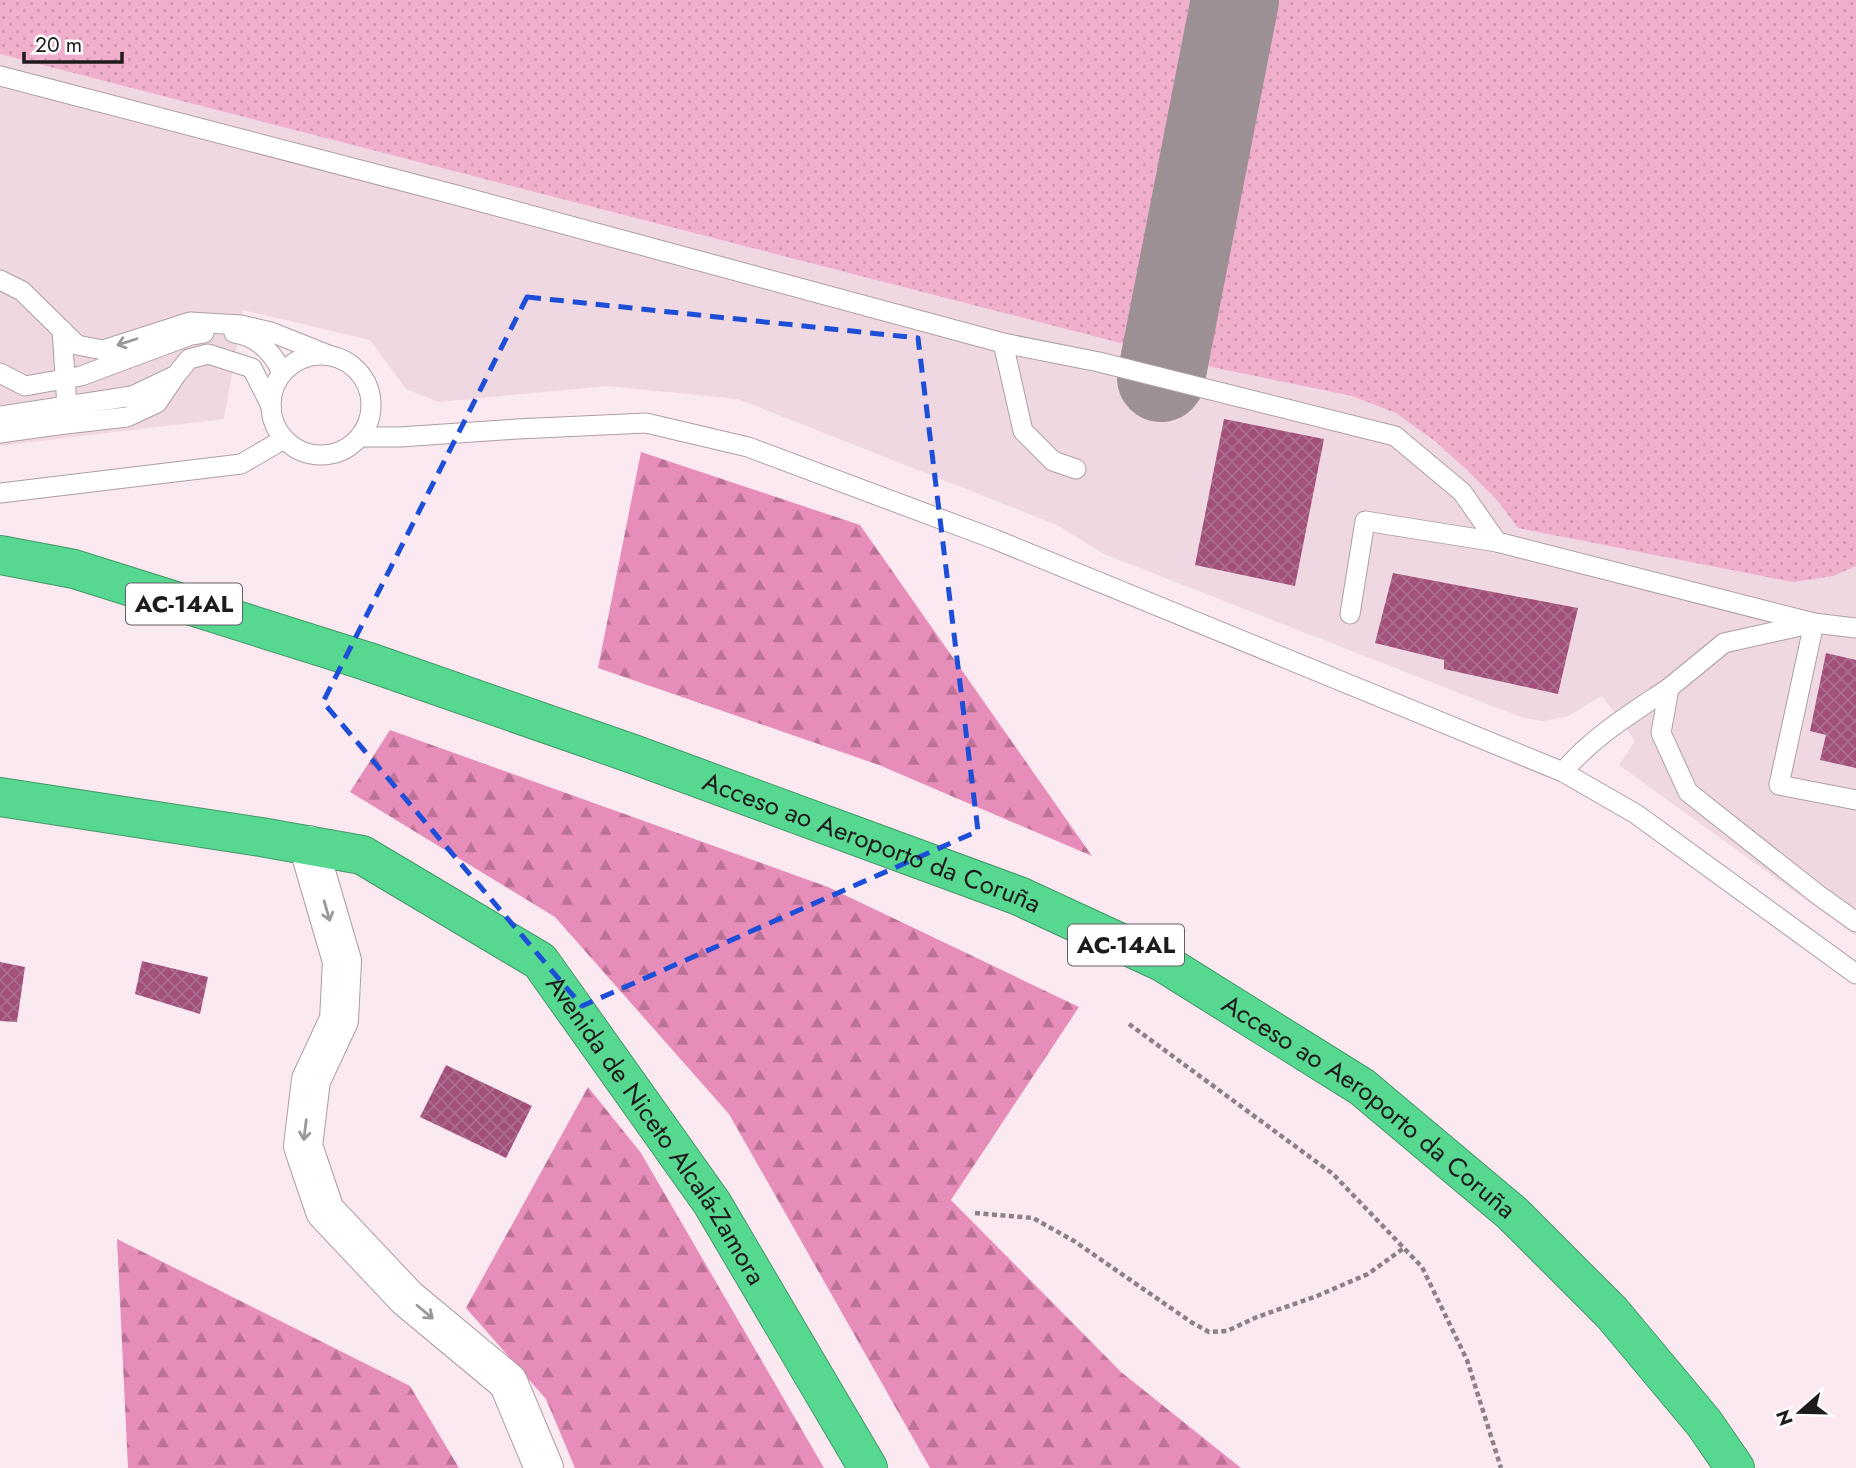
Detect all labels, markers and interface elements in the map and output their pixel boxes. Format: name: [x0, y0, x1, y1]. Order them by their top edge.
scale bar: [24, 21, 122, 65]
text: 20 m: [35, 30, 82, 60]
one-way arrow: [116, 337, 138, 350]
road number: AC-14AL: [126, 584, 242, 624]
street label: Acceso ao Aeroporto da Coruña: [698, 762, 1047, 923]
one-way arrow: [322, 900, 335, 922]
road number: AC-14AL: [1068, 925, 1184, 965]
street label: Avenida de Niceto Alcalá-Zamora: [537, 967, 775, 1292]
street label: Acceso ao Aeroporto da Coruña: [1215, 985, 1524, 1228]
one-way arrow: [298, 1118, 311, 1140]
one-way arrow: [415, 1305, 433, 1320]
north arrow: [1765, 1377, 1835, 1447]
text: N: [1769, 1406, 1800, 1429]

